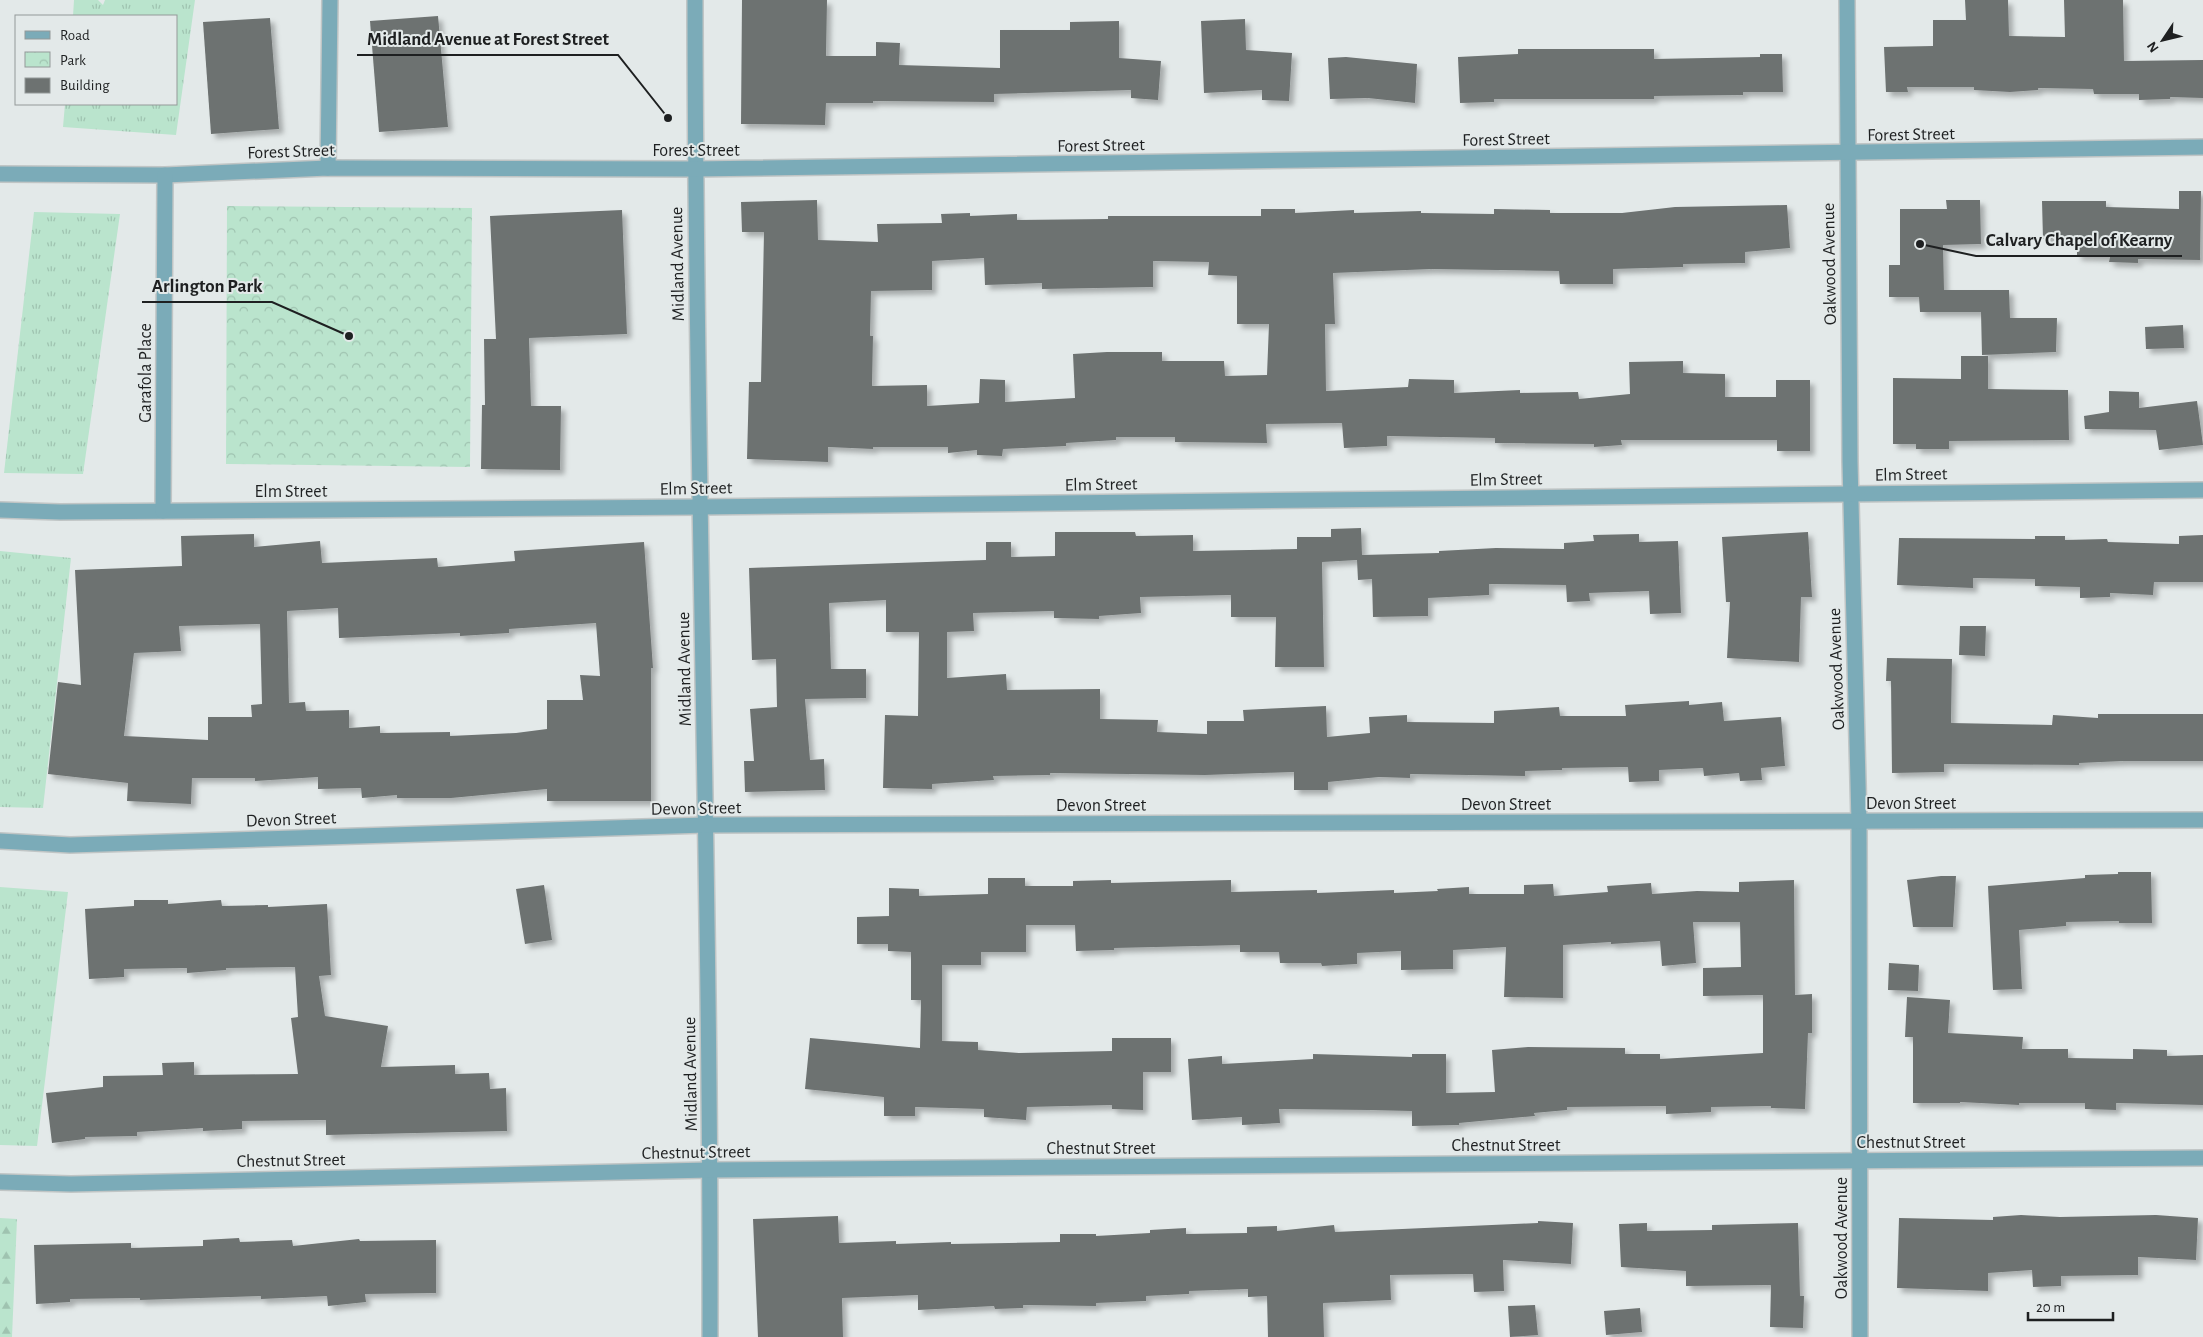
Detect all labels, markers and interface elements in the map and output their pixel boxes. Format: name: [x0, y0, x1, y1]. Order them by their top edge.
legend: [15, 15, 178, 105]
north arrow: [2138, 15, 2188, 65]
callout: Midland Avenue at Forest Street: [357, 21, 618, 55]
text: Road: [60, 28, 90, 43]
text: Midland Avenue at Forest Street: [367, 30, 610, 49]
text: N: [2145, 39, 2162, 55]
text: Park: [60, 53, 86, 68]
text: Building: [60, 78, 110, 93]
street label: Forest Street: [1867, 125, 1955, 145]
street label: Forest Street: [1462, 130, 1550, 150]
street label: Forest Street: [1057, 136, 1145, 156]
street label: Forest Street: [247, 141, 335, 163]
street label: Forest Street: [652, 142, 740, 160]
street label: Oakwood Avenue: [1820, 203, 1840, 325]
street label: Midland Avenue: [668, 207, 688, 321]
callout: Calvary Chapel of Kearny: [1976, 222, 2182, 256]
text: Calvary Chapel of Kearny: [1986, 231, 2173, 250]
callout: Arlington Park: [142, 268, 272, 302]
text: Arlington Park: [152, 277, 263, 296]
street label: Garafola Place: [137, 323, 155, 423]
street label: Elm Street: [1874, 465, 1948, 485]
street label: Elm Street: [1469, 470, 1543, 490]
street label: Elm Street: [1064, 475, 1138, 495]
street label: Elm Street: [659, 479, 733, 499]
street label: Elm Street: [255, 483, 328, 501]
street label: Oakwood Avenue: [1826, 608, 1848, 730]
street label: Midland Avenue: [675, 612, 695, 726]
street label: Devon Street: [1866, 795, 1957, 813]
street label: Devon Street: [1461, 796, 1552, 814]
street label: Devon Street: [1056, 797, 1147, 815]
street label: Devon Street: [651, 799, 742, 819]
street label: Devon Street: [245, 809, 337, 831]
street label: Midland Avenue: [681, 1017, 701, 1131]
street label: Chestnut Street: [1857, 1134, 1966, 1152]
street label: Chestnut Street: [1452, 1137, 1561, 1155]
street label: Chestnut Street: [1047, 1140, 1156, 1158]
street label: Chestnut Street: [641, 1143, 751, 1163]
street label: Chestnut Street: [236, 1151, 346, 1171]
street label: Oakwood Avenue: [1833, 1177, 1851, 1299]
scale bar: [2028, 1290, 2113, 1322]
text: 20 m: [2036, 1300, 2065, 1315]

